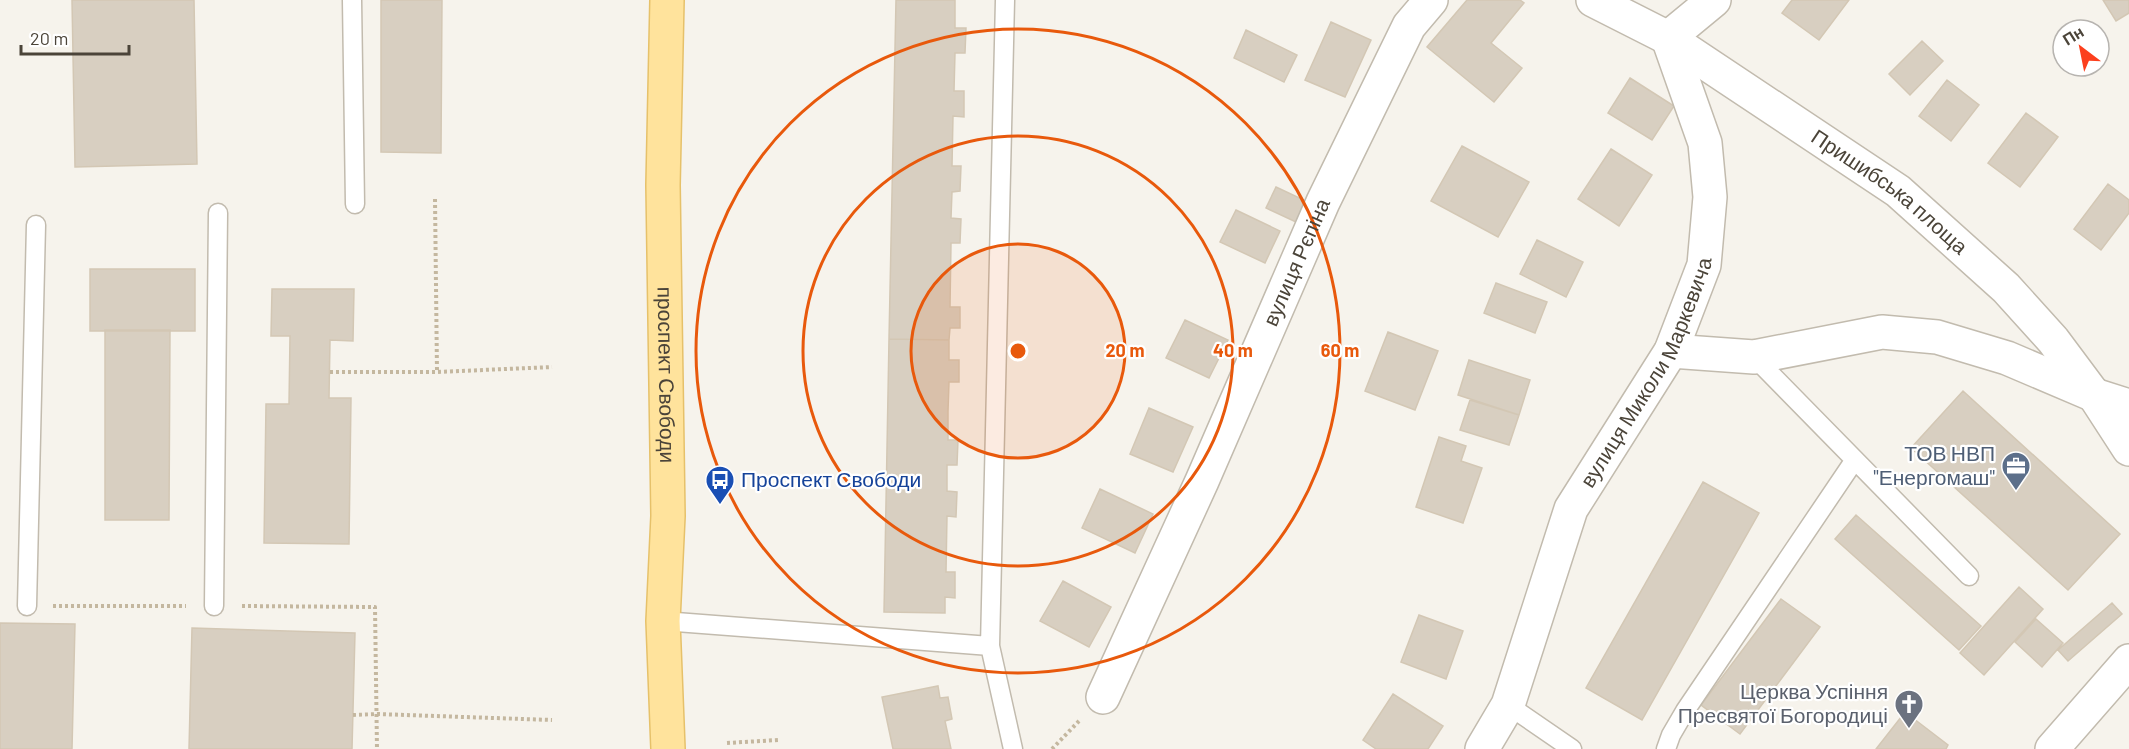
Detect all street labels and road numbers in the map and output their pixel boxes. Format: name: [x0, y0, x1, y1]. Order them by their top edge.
street label: Пришибська площа: [1807, 123, 1974, 259]
street label: вулиця Рєпіна: [1257, 194, 1334, 329]
street label: вулиця Миколи Маркевича: [1574, 256, 1716, 491]
street label: проспект Свободи: [654, 286, 681, 463]

